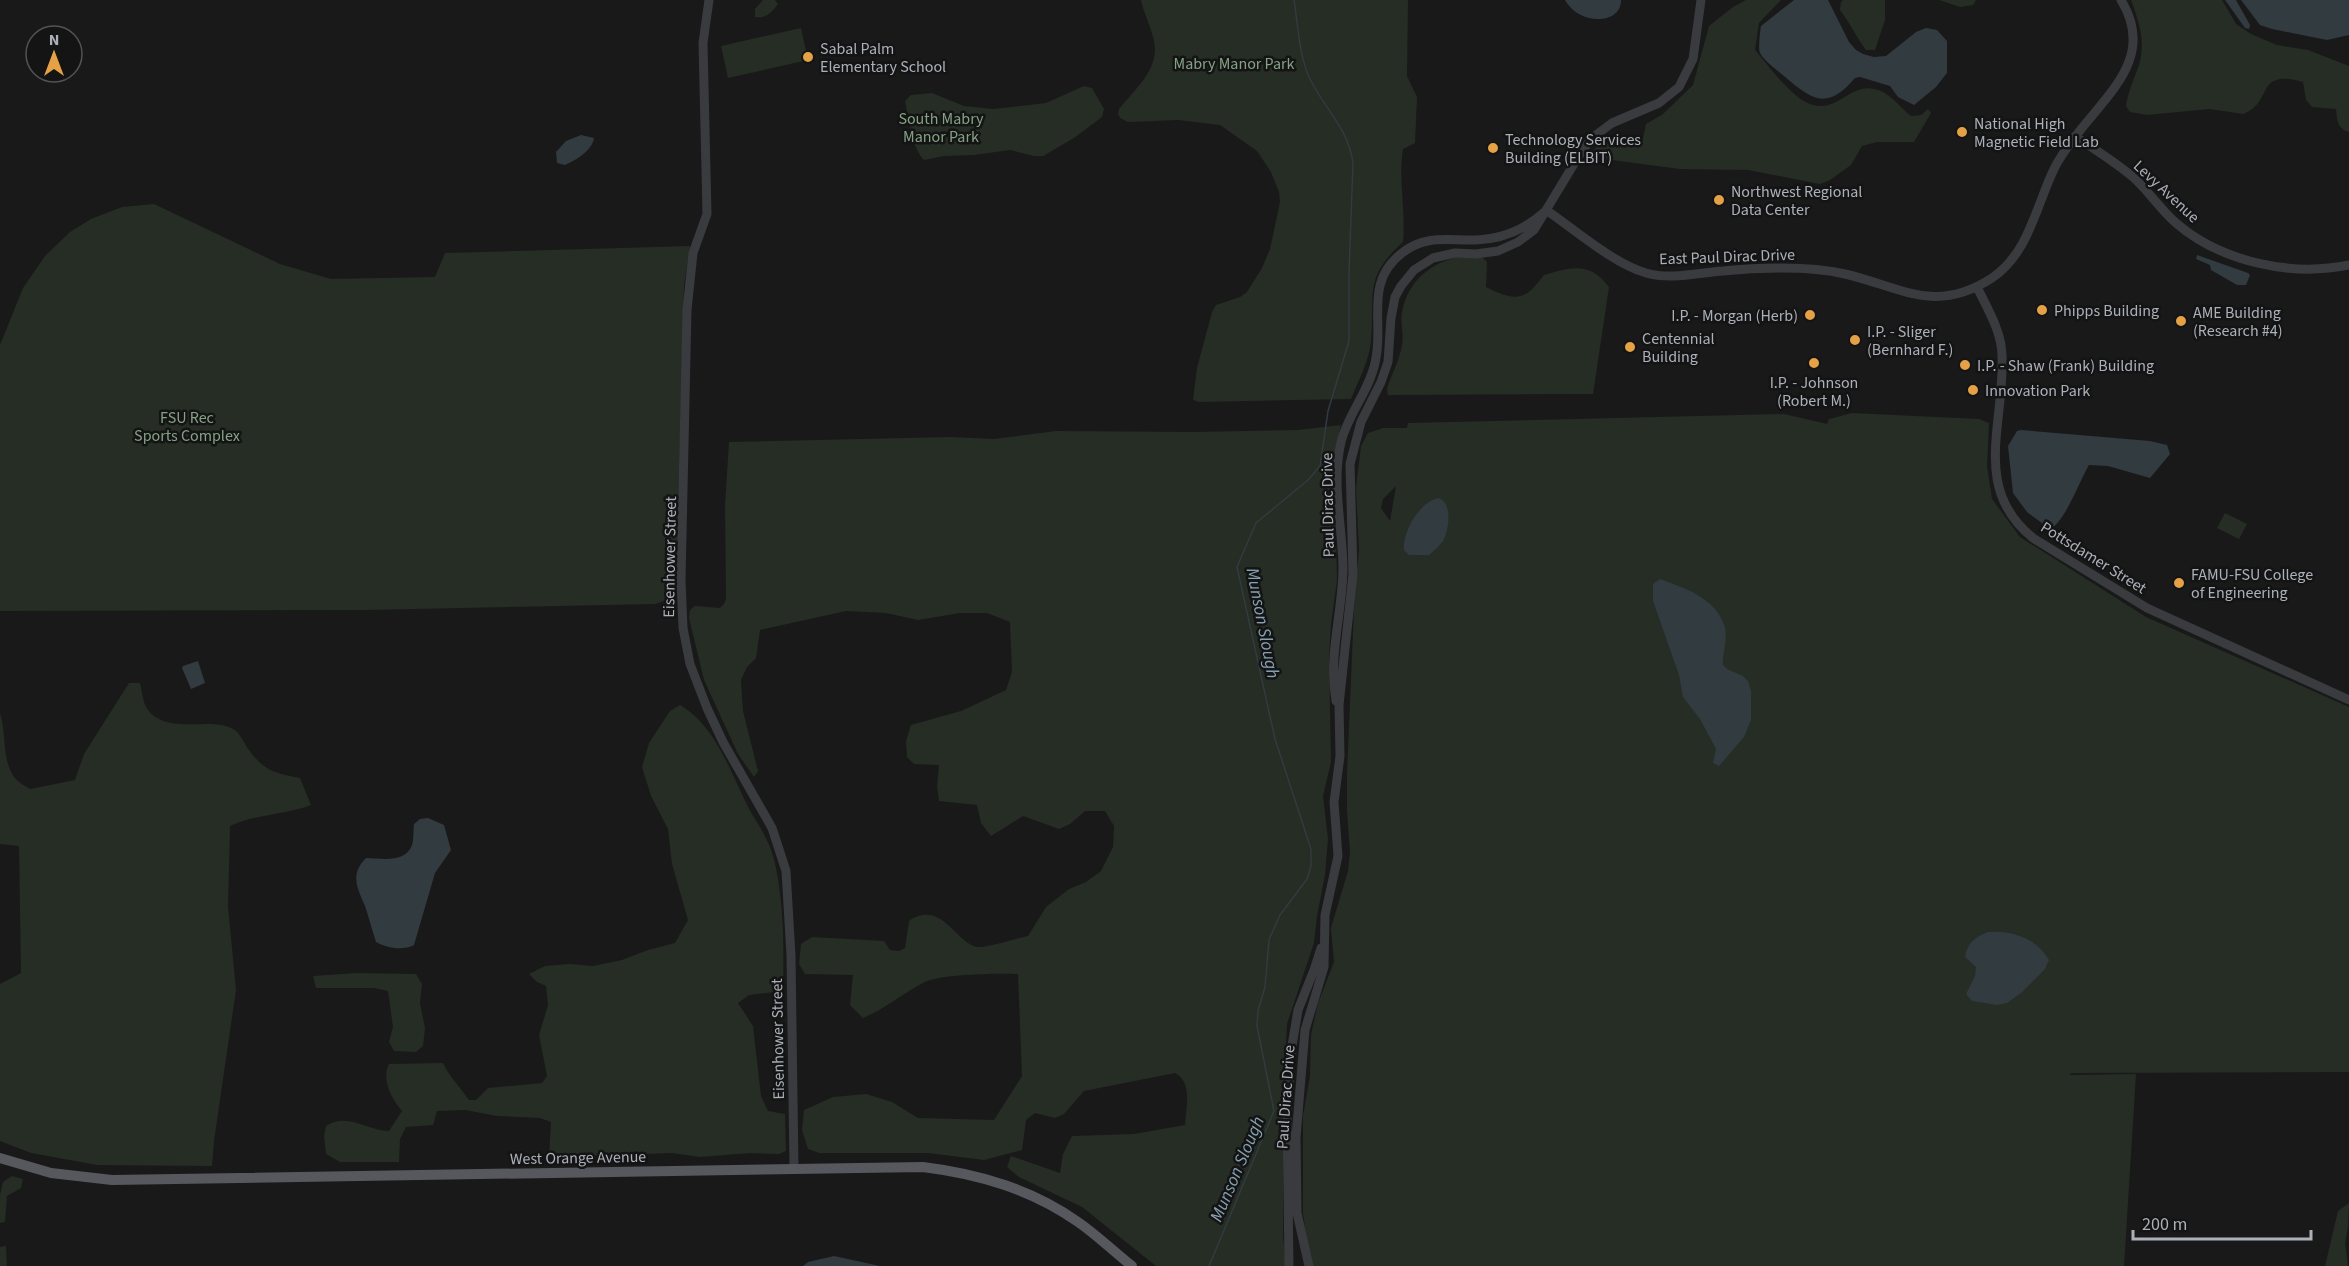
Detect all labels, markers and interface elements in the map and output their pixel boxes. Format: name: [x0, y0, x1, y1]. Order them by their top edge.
north arrow: [24, 24, 84, 84]
text: N: [49, 29, 59, 51]
place label: Sabal Palm Elementary School: [820, 38, 946, 78]
marker: Sabal Palm Elementary School: [801, 50, 815, 64]
park label: Mabry Manor Park: [1174, 53, 1295, 75]
park label: South Mabry Manor Park: [898, 108, 984, 148]
place label: National High Magnetic Field Lab: [1974, 113, 2099, 153]
marker: National High Magnetic Field Lab: [1955, 125, 1969, 139]
place label: Technology Services Building (ELBIT): [1505, 129, 1641, 169]
marker: Technology Services Building (ELBIT): [1486, 141, 1500, 155]
street label: Levy Avenue: [2128, 155, 2204, 228]
place label: Northwest Regional Data Center: [1731, 181, 1862, 221]
marker: Northwest Regional Data Center: [1712, 193, 1726, 207]
street label: East Paul Dirac Drive: [1659, 244, 1795, 270]
place label: Phipps Building: [2054, 300, 2159, 322]
place label: AME Building (Research #4): [2193, 302, 2283, 342]
marker: Phipps Building: [2035, 303, 2049, 317]
place label: I.P. - Morgan (Herb): [1671, 305, 1798, 327]
marker: I.P. - Morgan (Herb): [1803, 308, 1817, 322]
marker: AME Building (Research #4): [2174, 314, 2188, 328]
place label: I.P. - Sliger (Bernhard F.): [1867, 321, 1953, 361]
place label: Centennial Building: [1642, 328, 1715, 368]
marker: I.P. - Sliger (Bernhard F.): [1848, 333, 1862, 347]
marker: Centennial Building: [1623, 340, 1637, 354]
place label: I.P. - Shaw (Frank) Building: [1977, 355, 2154, 377]
marker: I.P. - Johnson (Robert M.): [1807, 356, 1821, 370]
marker: I.P. - Shaw (Frank) Building: [1958, 358, 1972, 372]
place label: I.P. - Johnson (Robert M.): [1770, 372, 1858, 412]
place label: Innovation Park: [1985, 380, 2090, 402]
marker: Innovation Park: [1966, 383, 1980, 397]
park label: FSU Rec Sports Complex: [134, 407, 240, 447]
street label: Paul Dirac Drive: [1316, 452, 1340, 557]
street label: Eisenhower Street: [658, 496, 682, 618]
street label: Pottsdamer Street: [2036, 516, 2151, 600]
place label: FAMU-FSU College of Engineering: [2191, 564, 2313, 604]
water label: Munson Slough: [1240, 566, 1285, 681]
marker: FAMU-FSU College of Engineering: [2172, 576, 2186, 590]
street label: Eisenhower Street: [766, 978, 790, 1100]
street label: Paul Dirac Drive: [1271, 1044, 1301, 1150]
water label: Munson Slough: [1204, 1113, 1271, 1226]
street label: West Orange Avenue: [510, 1146, 646, 1170]
scale bar: [2133, 1203, 2312, 1241]
text: 200 m: [2142, 1212, 2187, 1237]

